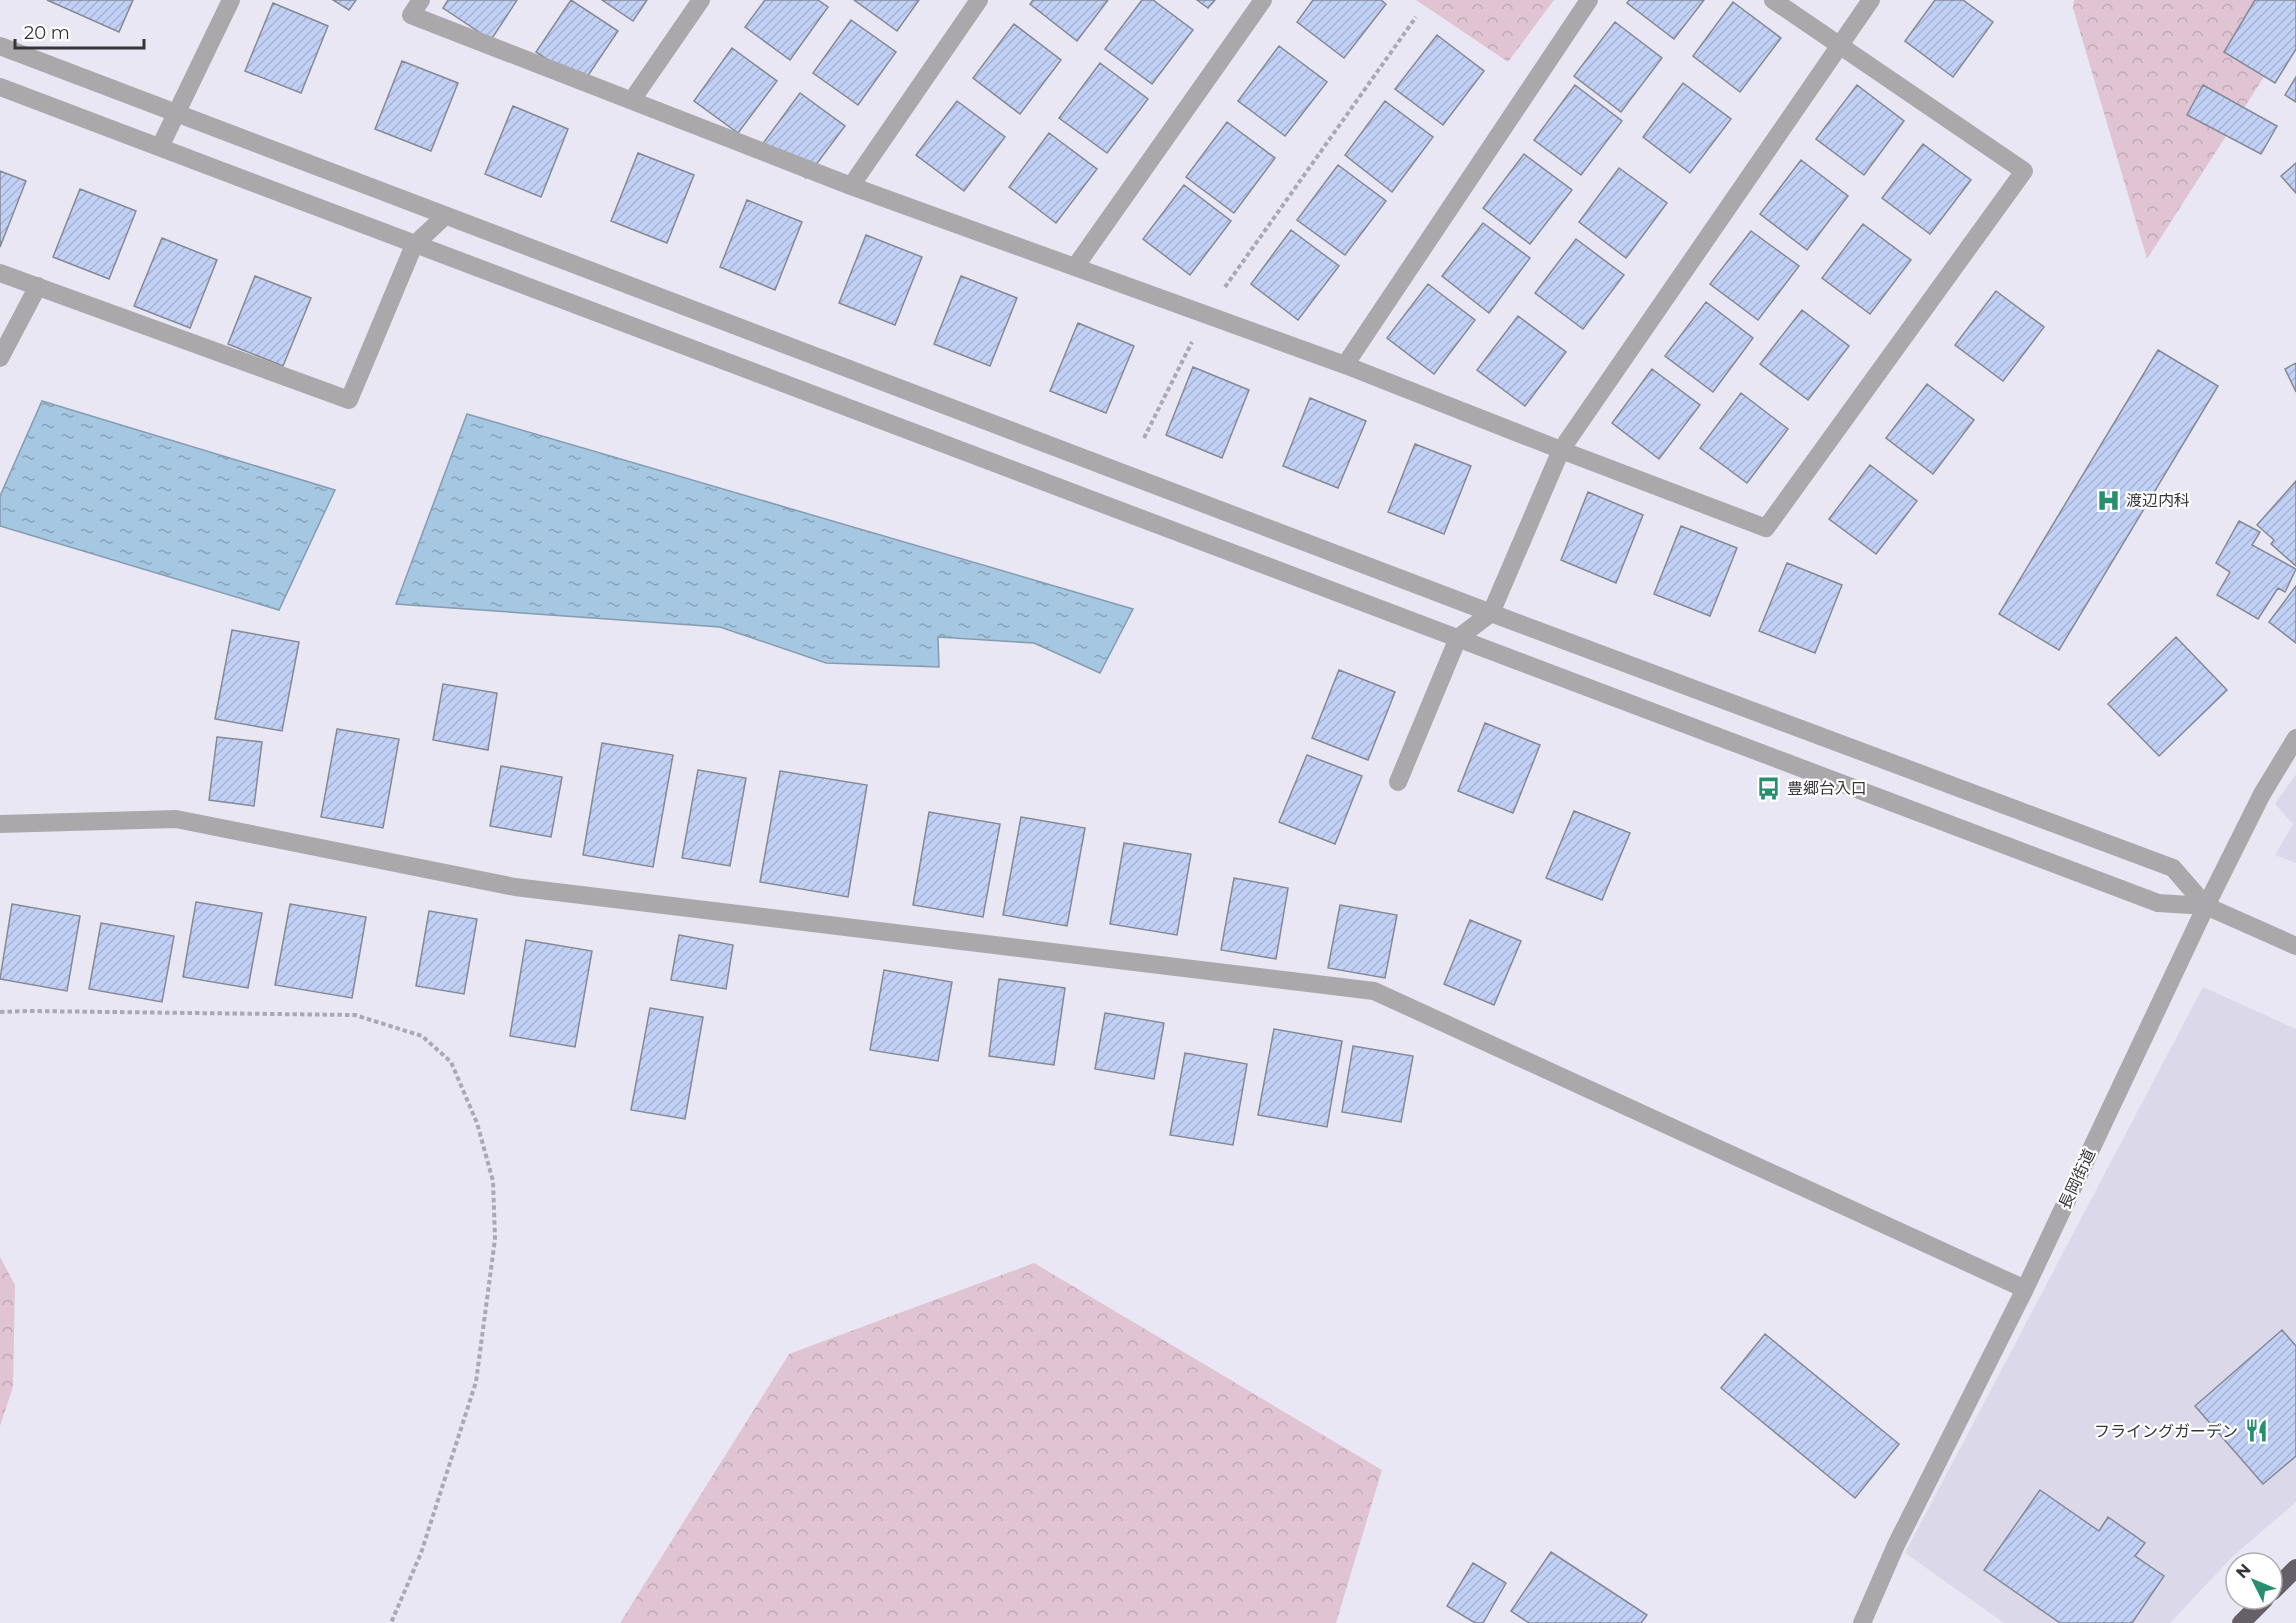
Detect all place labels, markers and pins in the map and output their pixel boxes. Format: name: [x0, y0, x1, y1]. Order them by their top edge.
hospital icon: 渡辺内科: [2095, 487, 2121, 513]
place label: 渡辺内科: [2126, 491, 2190, 510]
bus stop icon: 豊郷台入口: [1756, 775, 1782, 801]
place label: 豊郷台入口: [1787, 779, 1867, 798]
restaurant icon: フライングガーデン: [2243, 1418, 2269, 1444]
place label: フライングガーデン: [2094, 1422, 2238, 1441]

